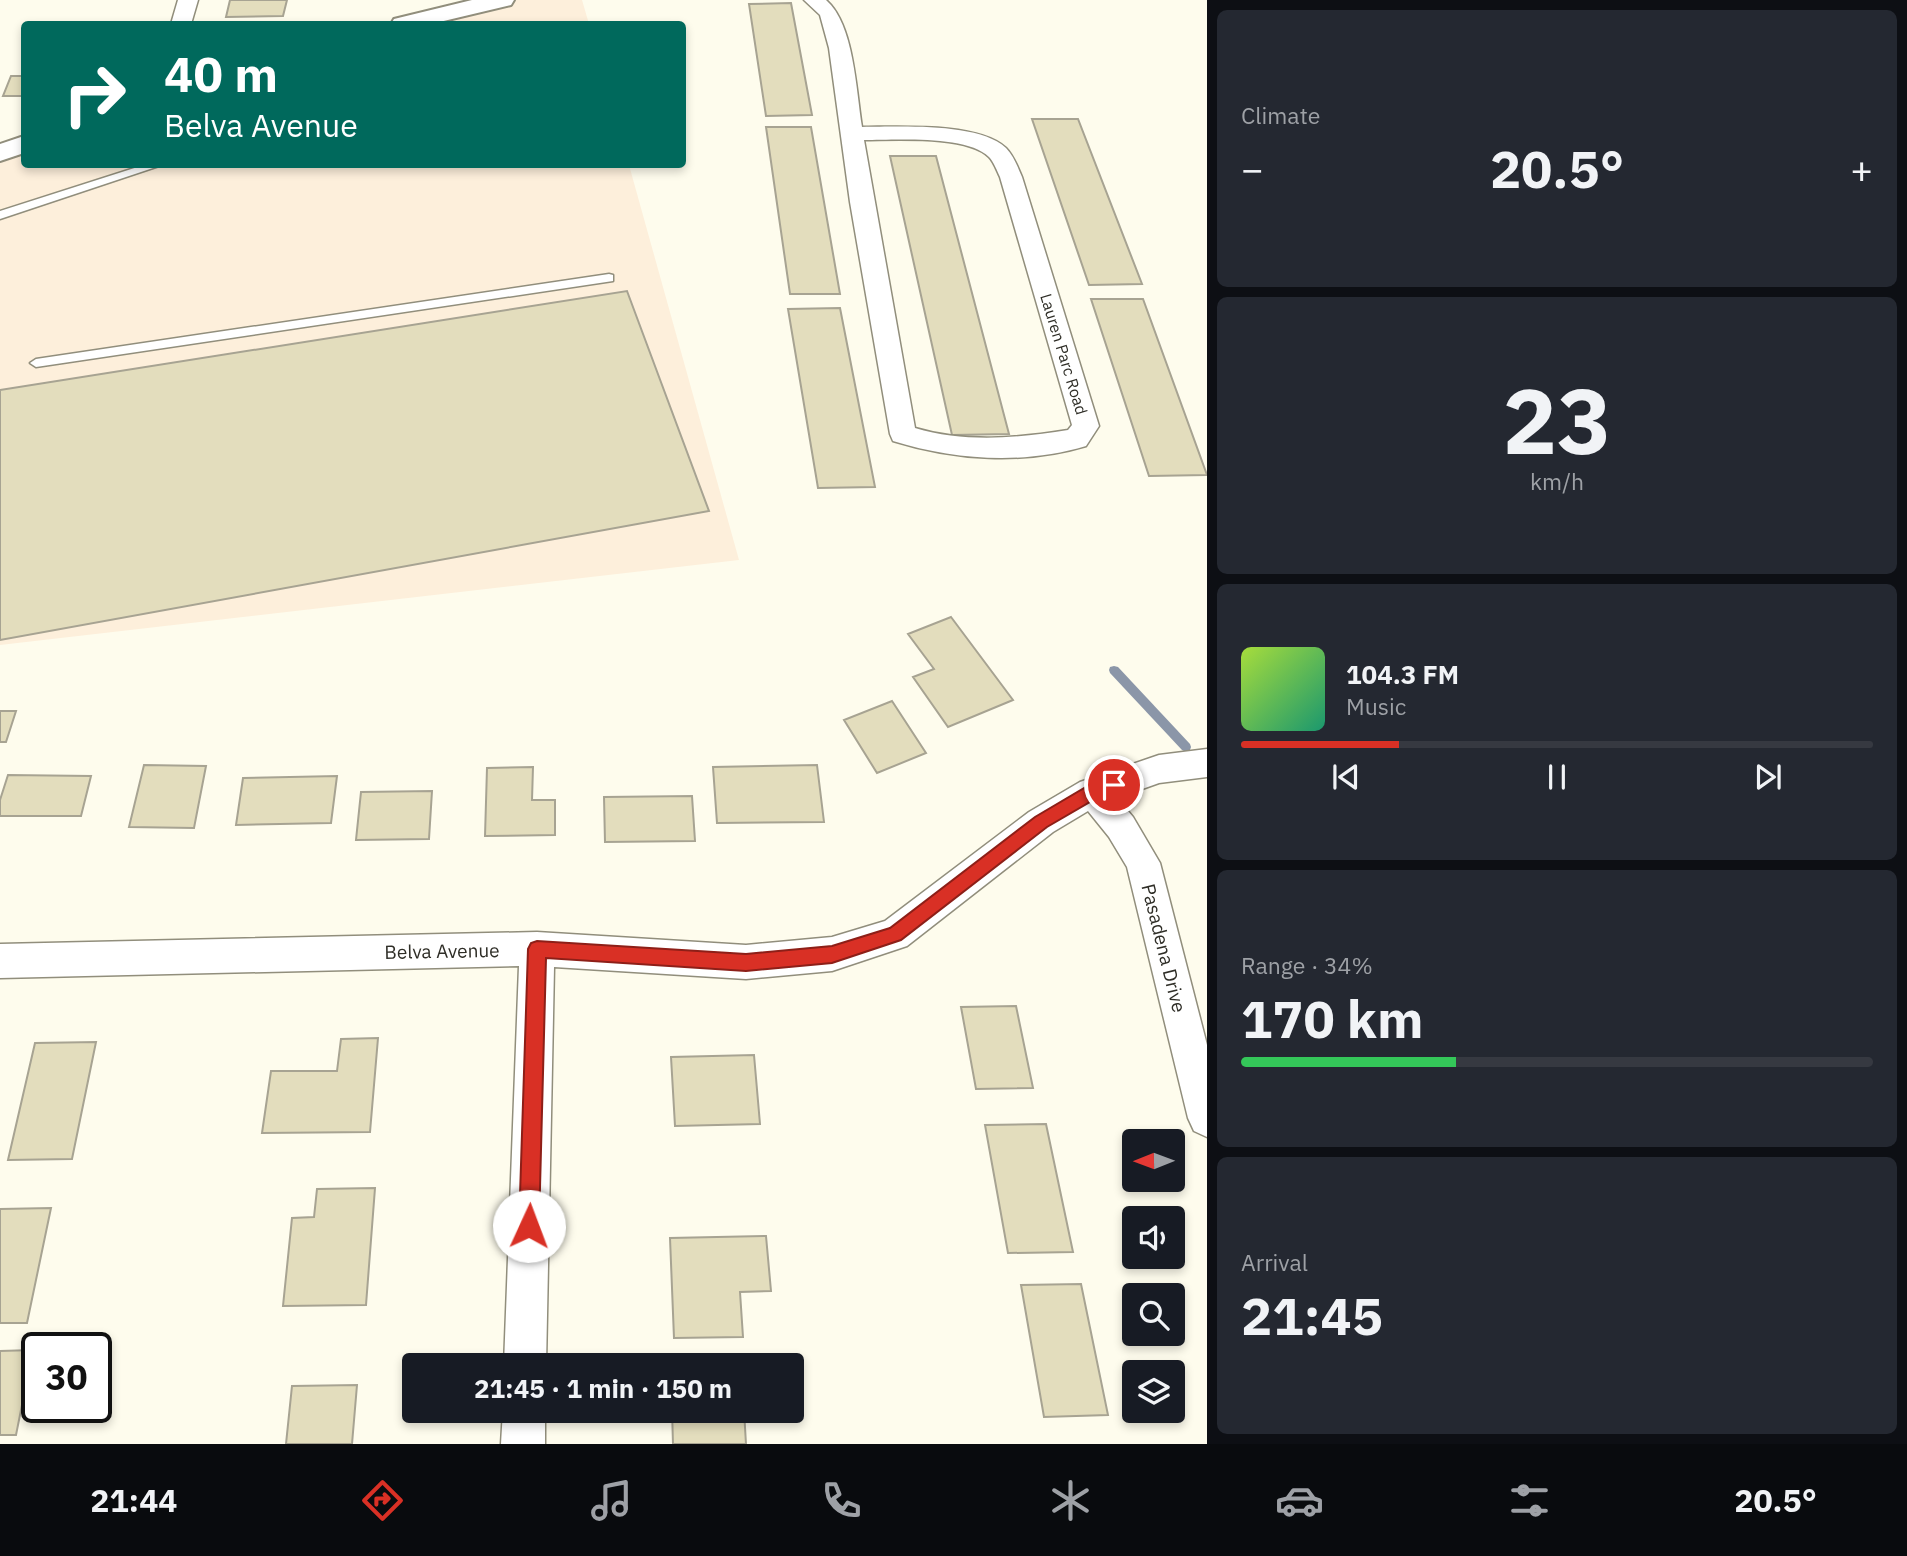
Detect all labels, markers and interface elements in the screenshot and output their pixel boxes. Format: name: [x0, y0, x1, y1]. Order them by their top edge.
text: 40 m: [164, 42, 278, 105]
icon: right: [49, 49, 140, 140]
text: Climate: [1241, 100, 1320, 130]
text: Belva Avenue: [164, 104, 358, 146]
text: 20.5°: [1490, 135, 1624, 202]
text: −: [1241, 144, 1264, 193]
text: +: [1850, 144, 1873, 193]
street label: Lauren Parc Road: [1036, 291, 1092, 417]
text: 23: [1502, 361, 1612, 479]
text: km/h: [1530, 466, 1584, 496]
text: 104.3 FM: [1346, 657, 1459, 691]
text: Music: [1346, 691, 1406, 721]
pin: [1084, 755, 1144, 815]
icon: previous: [1327, 758, 1365, 796]
icon: pause: [1538, 758, 1576, 796]
icon: next: [1749, 758, 1787, 796]
icon: arrive: [1095, 766, 1133, 804]
street label: Pasadena Drive: [1136, 881, 1192, 1015]
street label: Belva Avenue: [384, 938, 500, 964]
text: Range · 34%: [1241, 950, 1373, 980]
text: 170 km: [1241, 985, 1423, 1052]
north arrow: [1122, 1129, 1185, 1192]
map controls: [1122, 1129, 1185, 1423]
position arrow: [492, 1189, 566, 1263]
button: sound: [1122, 1206, 1185, 1269]
text: Arrival: [1241, 1247, 1308, 1277]
text: 21:45: [1241, 1282, 1383, 1349]
button: search: [1122, 1283, 1185, 1346]
speed limit sign: 30: [21, 1332, 112, 1423]
button: layers: [1122, 1360, 1185, 1423]
text: 21:45 · 1 min · 150 m: [474, 1371, 732, 1405]
icon: directions: [358, 1476, 407, 1525]
icon: music: [587, 1476, 636, 1525]
icon: phone: [817, 1476, 866, 1525]
icon: climate: [1046, 1476, 1095, 1525]
icon: car: [1275, 1476, 1324, 1525]
icon: filters: [1505, 1476, 1554, 1525]
text: 21:44: [90, 1479, 178, 1521]
text: 20.5°: [1734, 1479, 1817, 1521]

